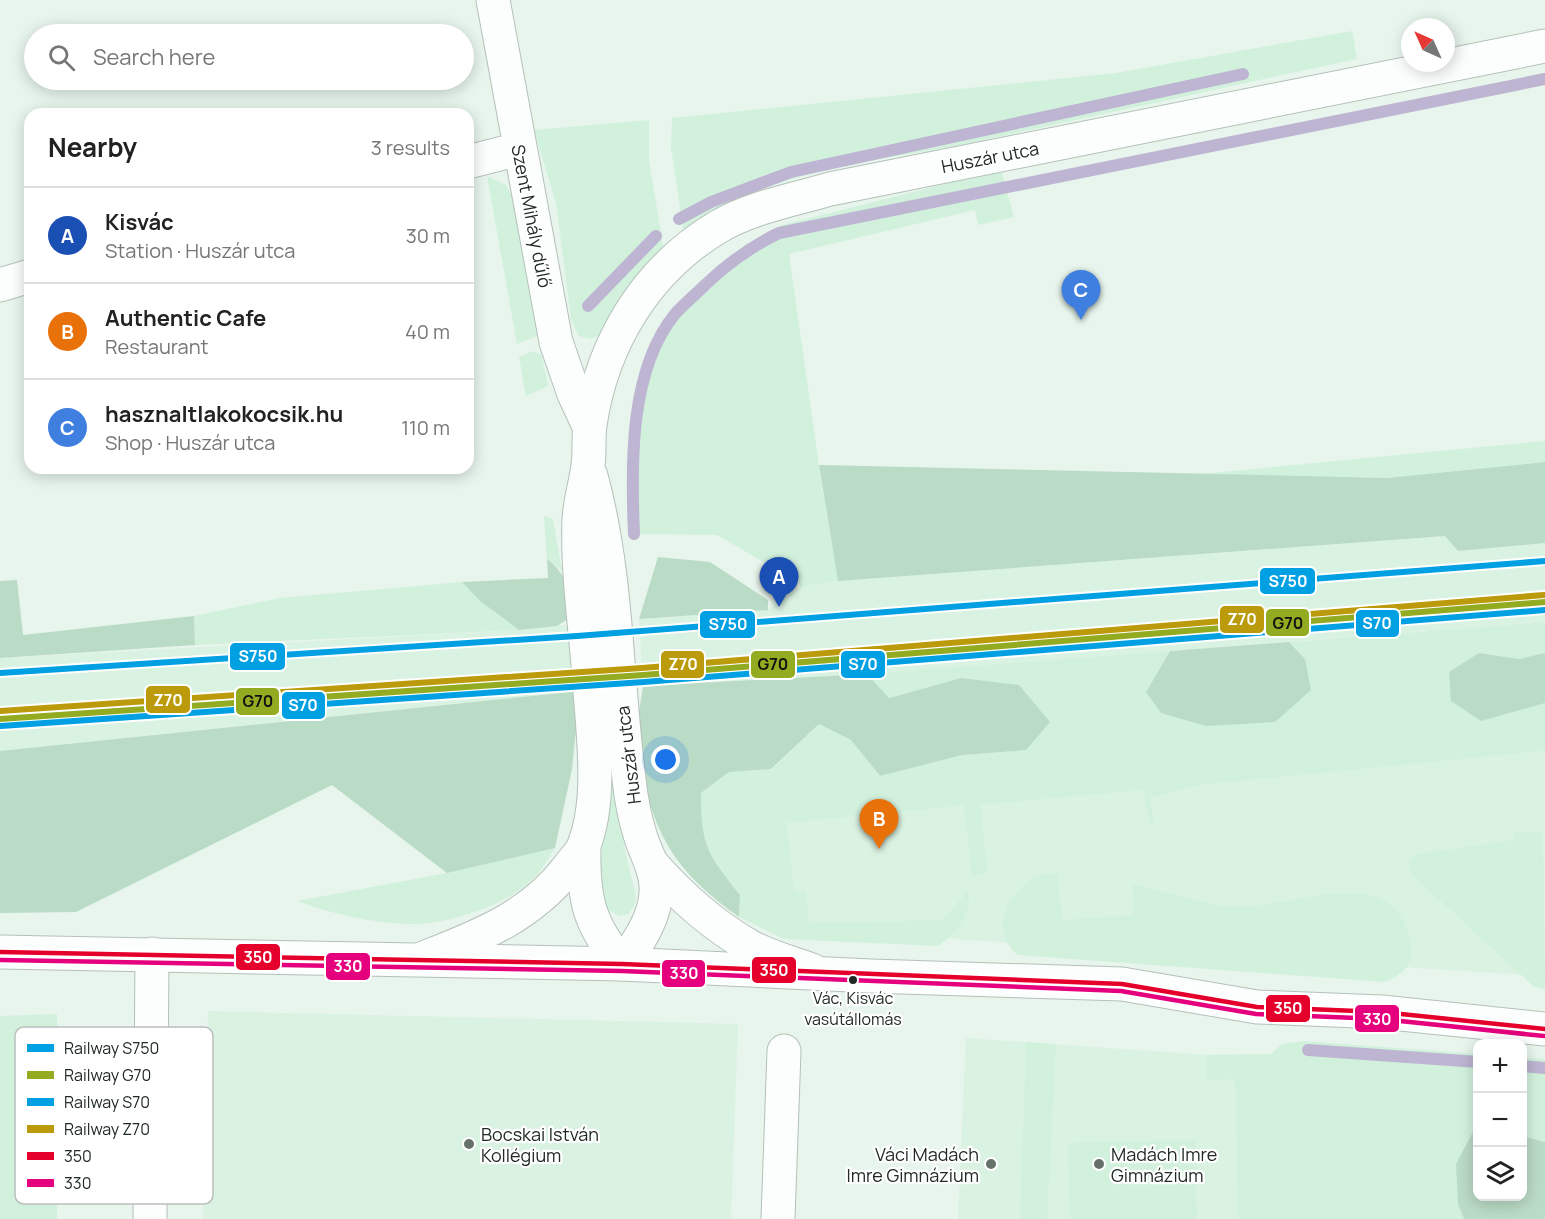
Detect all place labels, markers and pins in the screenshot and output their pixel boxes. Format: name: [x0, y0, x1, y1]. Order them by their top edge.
pin: C: [1062, 270, 1100, 320]
pin: A: [760, 558, 798, 607]
pin: B: [860, 800, 898, 849]
marker: Vác, Kisvác vasútállomás: [847, 974, 859, 986]
place label: Vác, Kisvác vasútállomás: [804, 987, 902, 1030]
place label: Bocskai István Kollégium: [481, 1122, 599, 1167]
marker: Bocskai István Kollégium: [462, 1137, 476, 1151]
place label: Váci Madách Imre Gimnázium: [847, 1142, 979, 1187]
place label: Madách Imre Gimnázium: [1111, 1142, 1217, 1187]
marker: Váci Madách Imre Gimnázium: [984, 1157, 998, 1171]
marker: Madách Imre Gimnázium: [1092, 1157, 1106, 1171]

